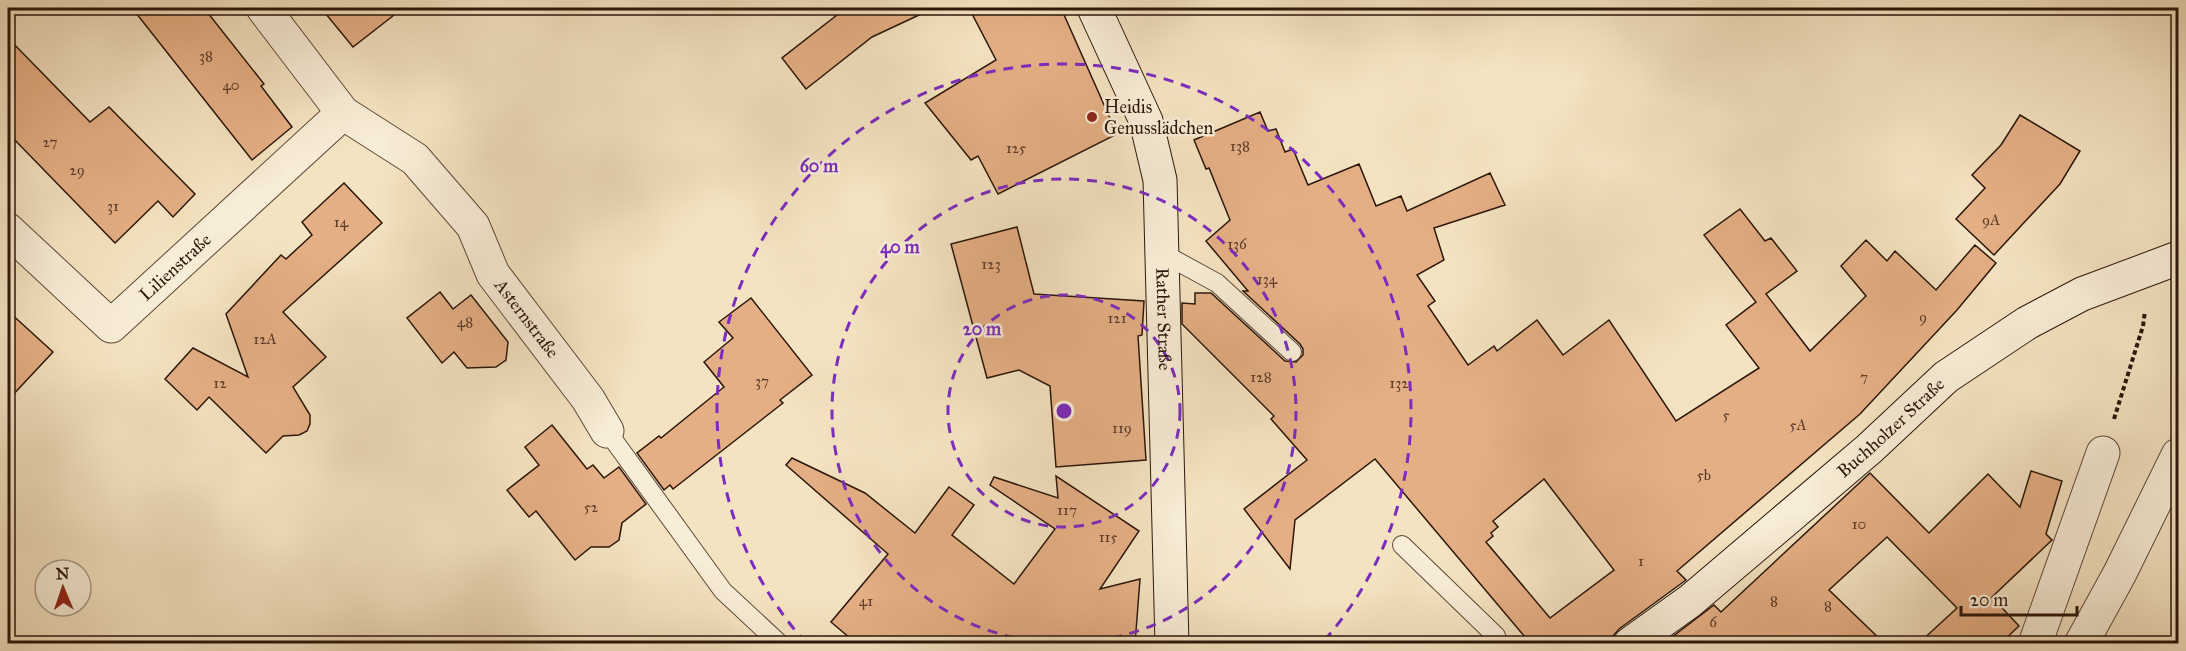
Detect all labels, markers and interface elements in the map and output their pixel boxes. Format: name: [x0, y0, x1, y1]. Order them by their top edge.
house number: 38: [199, 47, 213, 65]
house number: 40: [222, 76, 240, 94]
place label: Heidis Genusslädchen: [1104, 96, 1214, 139]
marker: Heidis Genusslädchen: [1085, 110, 1099, 124]
house number: 27: [43, 133, 58, 151]
house number: 138: [1230, 137, 1250, 155]
house number: 125: [1006, 139, 1026, 157]
text: 60 m: [800, 155, 839, 177]
house number: 29: [69, 161, 85, 179]
house number: 31: [107, 197, 119, 215]
house number: 9A: [1982, 211, 2000, 229]
house number: 14: [334, 213, 349, 231]
street label: Lilienstraße: [135, 229, 216, 305]
house number: 136: [1227, 235, 1248, 253]
text: 40 m: [880, 236, 921, 259]
house number: 123: [981, 255, 1001, 273]
street label: Rather Straße: [1151, 267, 1176, 371]
house number: 134: [1257, 270, 1278, 288]
street label: Asternstraße: [489, 274, 564, 362]
house number: 9: [1919, 308, 1927, 326]
house number: 121: [1107, 309, 1127, 327]
house number: 48: [457, 313, 473, 331]
text: 20 m: [963, 318, 1002, 340]
house number: 12A: [253, 330, 277, 348]
house number: 128: [1250, 368, 1272, 386]
house number: 7: [1860, 368, 1868, 386]
house number: 37: [755, 372, 769, 390]
street label: Buchholzer Straße: [1833, 373, 1949, 482]
house number: 12: [213, 374, 227, 392]
house number: 132: [1389, 374, 1409, 392]
centre of rings: [1054, 401, 1074, 421]
house number: 5: [1723, 406, 1730, 424]
house number: 5A: [1789, 416, 1807, 434]
house number: 119: [1112, 419, 1132, 437]
house number: 5b: [1697, 466, 1711, 484]
house number: 52: [584, 498, 599, 516]
house number: 117: [1057, 501, 1077, 519]
house number: 10: [1852, 515, 1866, 533]
house number: 115: [1099, 528, 1117, 546]
house number: 1: [1638, 552, 1644, 570]
north arrow: [33, 558, 93, 618]
text: N: [55, 564, 70, 583]
scale bar: [1961, 579, 2076, 617]
text: 20 m: [1970, 589, 2008, 611]
house number: 41: [859, 592, 873, 610]
house number: 8: [1770, 592, 1778, 610]
house number: 8: [1824, 597, 1832, 615]
house number: 6: [1709, 613, 1718, 631]

